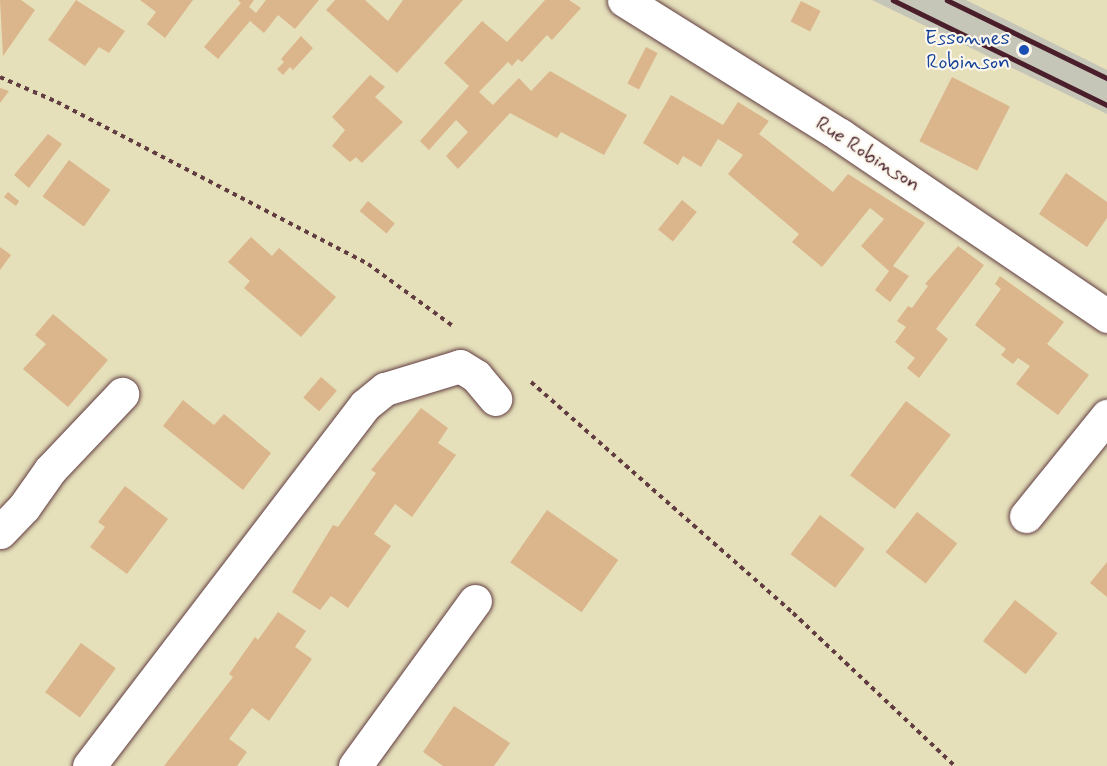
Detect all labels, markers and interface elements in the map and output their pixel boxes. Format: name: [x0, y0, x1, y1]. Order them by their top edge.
place label: Essonnes Robinson: [925, 25, 1010, 75]
marker: Essonnes Robinson: [1015, 41, 1033, 59]
street label: Rue Robinson: [811, 111, 925, 197]

